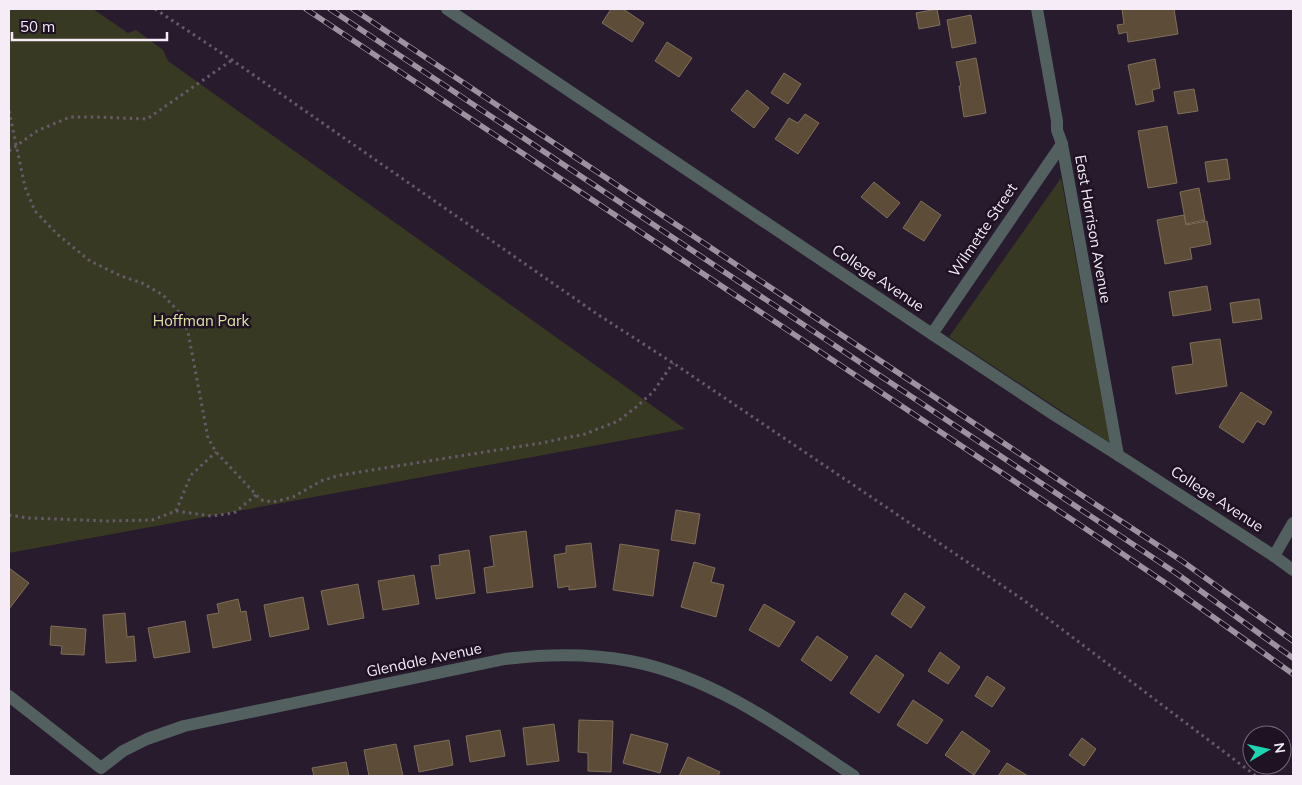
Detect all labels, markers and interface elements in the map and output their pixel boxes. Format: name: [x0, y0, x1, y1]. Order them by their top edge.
scale bar: [12, 10, 168, 42]
text: 50 m: [20, 17, 55, 36]
street label: East Harrison Avenue: [1071, 153, 1116, 305]
street label: Wilmette Street: [944, 179, 1021, 280]
street label: College Avenue: [829, 240, 928, 315]
park label: Hoffman Park: [153, 311, 249, 330]
street label: College Avenue: [1167, 461, 1267, 536]
street label: Glendale Avenue: [365, 638, 483, 681]
north arrow: [1242, 725, 1292, 775]
text: N: [1270, 741, 1290, 755]

